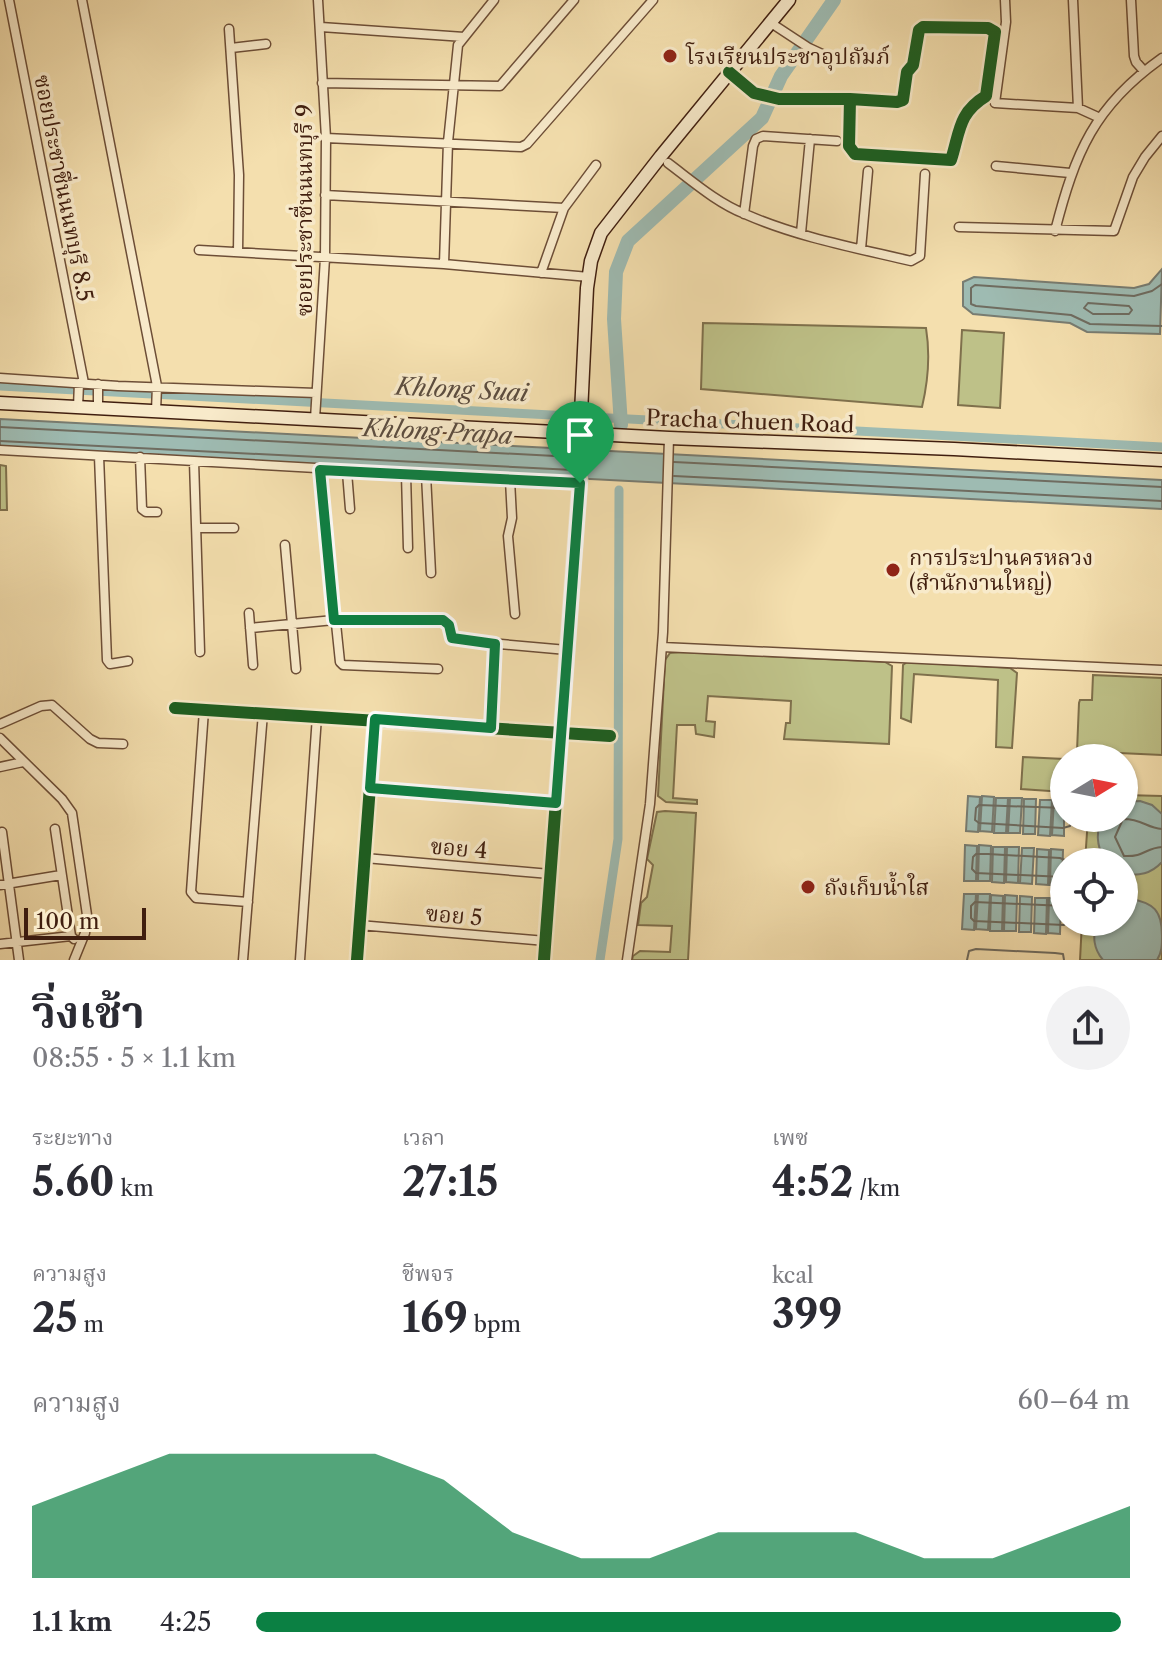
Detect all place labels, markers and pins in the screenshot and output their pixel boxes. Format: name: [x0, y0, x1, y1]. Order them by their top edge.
place label: โรงเรียนประชาอุปถัมภ์: [685, 42, 890, 71]
marker: โรงเรียนประชาอุปถัมภ์: [661, 47, 679, 65]
pin: [546, 401, 614, 483]
place label: การประปานครหลวง (สำนักงานใหญ่): [909, 544, 1093, 596]
marker: การประปานครหลวง (สำนักงานใหญ่): [884, 561, 902, 579]
place label: ถังเก็บน้ำใส: [824, 871, 929, 901]
marker: ถังเก็บน้ำใส: [799, 878, 817, 896]

